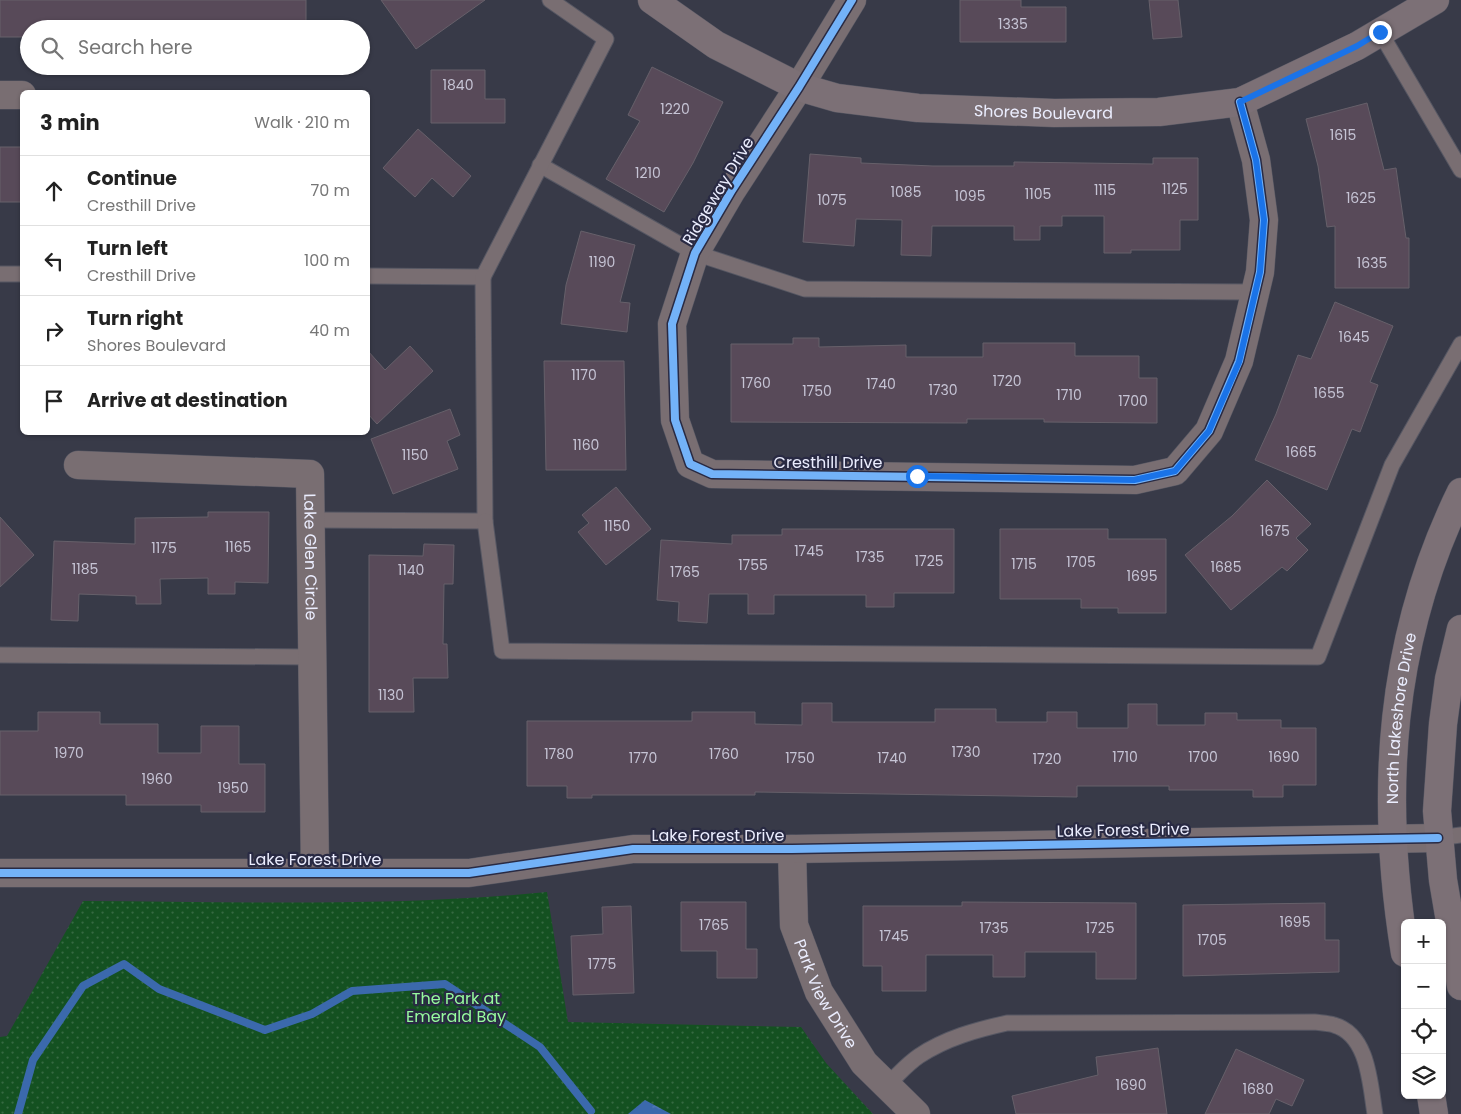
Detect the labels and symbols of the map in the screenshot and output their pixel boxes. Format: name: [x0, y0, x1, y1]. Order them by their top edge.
house number: 1335: [998, 14, 1028, 34]
route end: [1369, 21, 1392, 44]
house number: 1840: [443, 75, 473, 95]
house number: 1220: [660, 99, 690, 119]
street label: Shores Boulevard: [973, 99, 1113, 125]
house number: 1615: [1330, 125, 1356, 145]
street label: Ridgeway Drive: [677, 132, 759, 249]
house number: 1210: [635, 163, 661, 183]
house number: 1125: [1162, 179, 1188, 199]
house number: 1115: [1094, 180, 1116, 200]
house number: 1085: [891, 182, 921, 202]
house number: 1105: [1025, 184, 1051, 204]
house number: 1095: [955, 186, 985, 206]
house number: 1625: [1346, 188, 1376, 208]
house number: 1075: [817, 190, 847, 210]
house number: 1190: [589, 252, 615, 272]
house number: 1635: [1357, 253, 1387, 273]
house number: 1645: [1339, 327, 1369, 347]
house number: 1170: [571, 365, 597, 385]
house number: 1720: [993, 371, 1021, 391]
house number: 1760: [741, 373, 771, 393]
house number: 1740: [866, 374, 896, 394]
house number: 1730: [928, 380, 958, 400]
house number: 1750: [802, 381, 832, 401]
house number: 1655: [1314, 383, 1344, 403]
house number: 1710: [1056, 385, 1082, 405]
house number: 1700: [1118, 391, 1148, 411]
house number: 1160: [573, 435, 599, 455]
house number: 1665: [1285, 442, 1317, 462]
house number: 1150: [402, 445, 428, 465]
street label: Cresthill Drive: [774, 451, 882, 474]
route start: [906, 465, 929, 488]
street label: Lake Glen Circle: [299, 493, 323, 620]
house number: 1150: [604, 516, 630, 536]
house number: 1675: [1260, 521, 1290, 541]
house number: 1165: [225, 537, 251, 557]
house number: 1175: [151, 538, 177, 558]
house number: 1745: [794, 541, 824, 561]
house number: 1735: [855, 547, 885, 567]
house number: 1725: [915, 551, 943, 571]
house number: 1705: [1066, 552, 1096, 572]
house number: 1715: [1011, 554, 1037, 574]
house number: 1755: [738, 555, 768, 575]
house number: 1685: [1211, 557, 1242, 577]
house number: 1185: [72, 559, 98, 579]
house number: 1140: [398, 560, 424, 580]
house number: 1765: [670, 562, 700, 582]
house number: 1695: [1127, 566, 1157, 586]
street label: North Lakeshore Drive: [1380, 630, 1422, 804]
house number: 1130: [378, 685, 404, 705]
house number: 1730: [951, 742, 981, 762]
house number: 1970: [54, 743, 84, 763]
house number: 1780: [544, 744, 574, 764]
house number: 1760: [709, 744, 739, 764]
house number: 1710: [1112, 747, 1138, 767]
house number: 1700: [1188, 747, 1218, 767]
house number: 1690: [1269, 747, 1299, 767]
house number: 1770: [629, 748, 657, 768]
house number: 1750: [785, 748, 815, 768]
house number: 1740: [877, 748, 907, 768]
house number: 1720: [1033, 749, 1061, 769]
house number: 1960: [142, 769, 172, 789]
house number: 1950: [218, 778, 248, 798]
street label: Lake Forest Drive: [1056, 817, 1190, 843]
street label: Lake Forest Drive: [652, 824, 785, 847]
street label: Lake Forest Drive: [249, 848, 382, 871]
house number: 1695: [1280, 912, 1310, 932]
house number: 1765: [699, 915, 729, 935]
house number: 1735: [979, 918, 1009, 938]
house number: 1725: [1086, 918, 1114, 938]
house number: 1745: [879, 926, 909, 946]
house number: 1705: [1197, 930, 1227, 950]
street label: Park View Drive: [789, 936, 863, 1053]
house number: 1775: [588, 954, 616, 974]
park label: The Park at Emerald Bay: [406, 987, 506, 1028]
house number: 1690: [1116, 1075, 1146, 1095]
house number: 1680: [1243, 1079, 1274, 1099]

